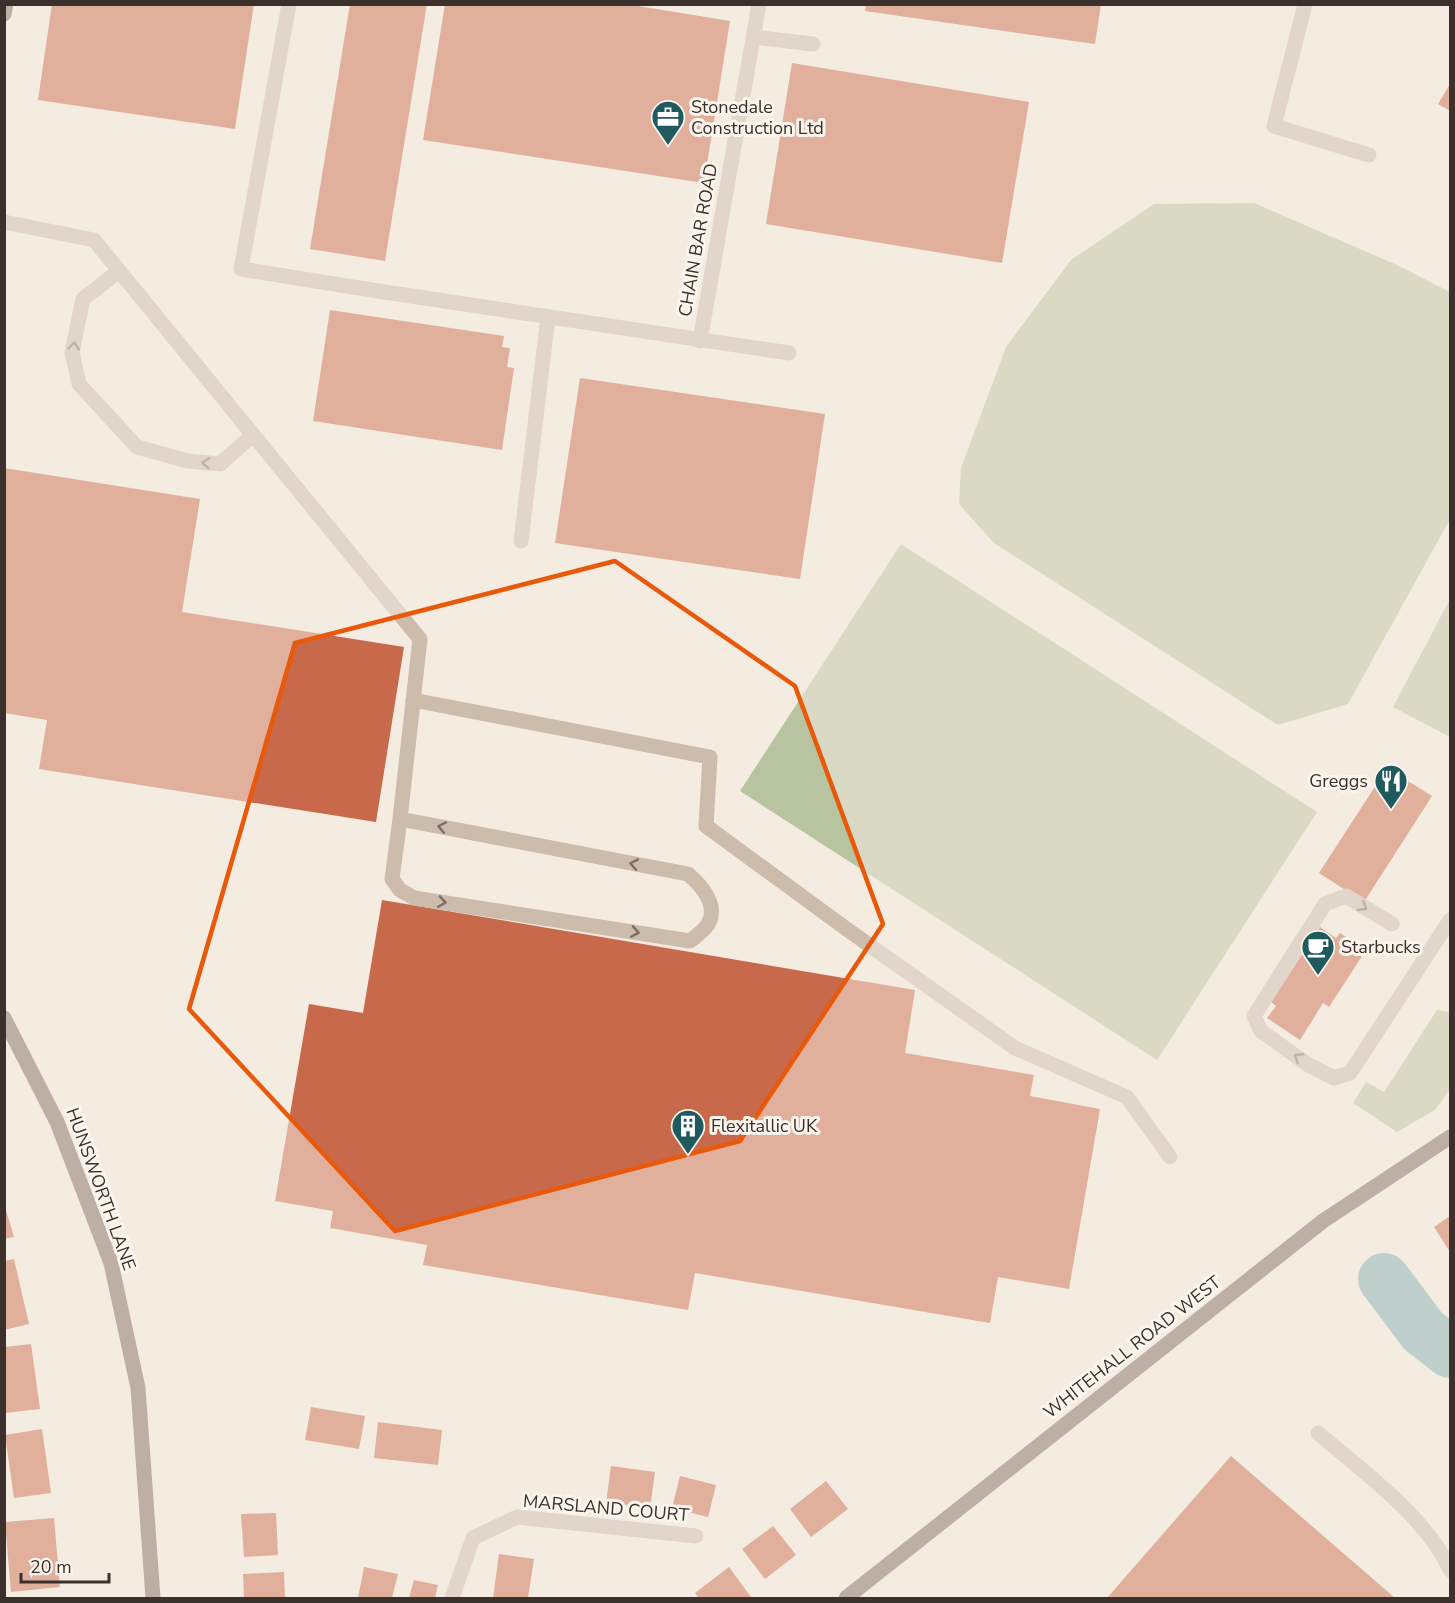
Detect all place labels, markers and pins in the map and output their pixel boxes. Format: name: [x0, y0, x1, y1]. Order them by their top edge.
place label: Stonedale Construction Ltd: [691, 95, 824, 140]
office icon: Stonedale Construction Ltd: [650, 99, 686, 146]
restaurant icon: Greggs: [1373, 763, 1409, 810]
place label: Greggs: [1309, 769, 1368, 793]
cafe icon: Starbucks: [1300, 929, 1336, 976]
place label: Starbucks: [1341, 935, 1421, 959]
building icon: Flexitallic UK: [670, 1108, 706, 1155]
place label: Flexitallic UK: [711, 1114, 818, 1138]

